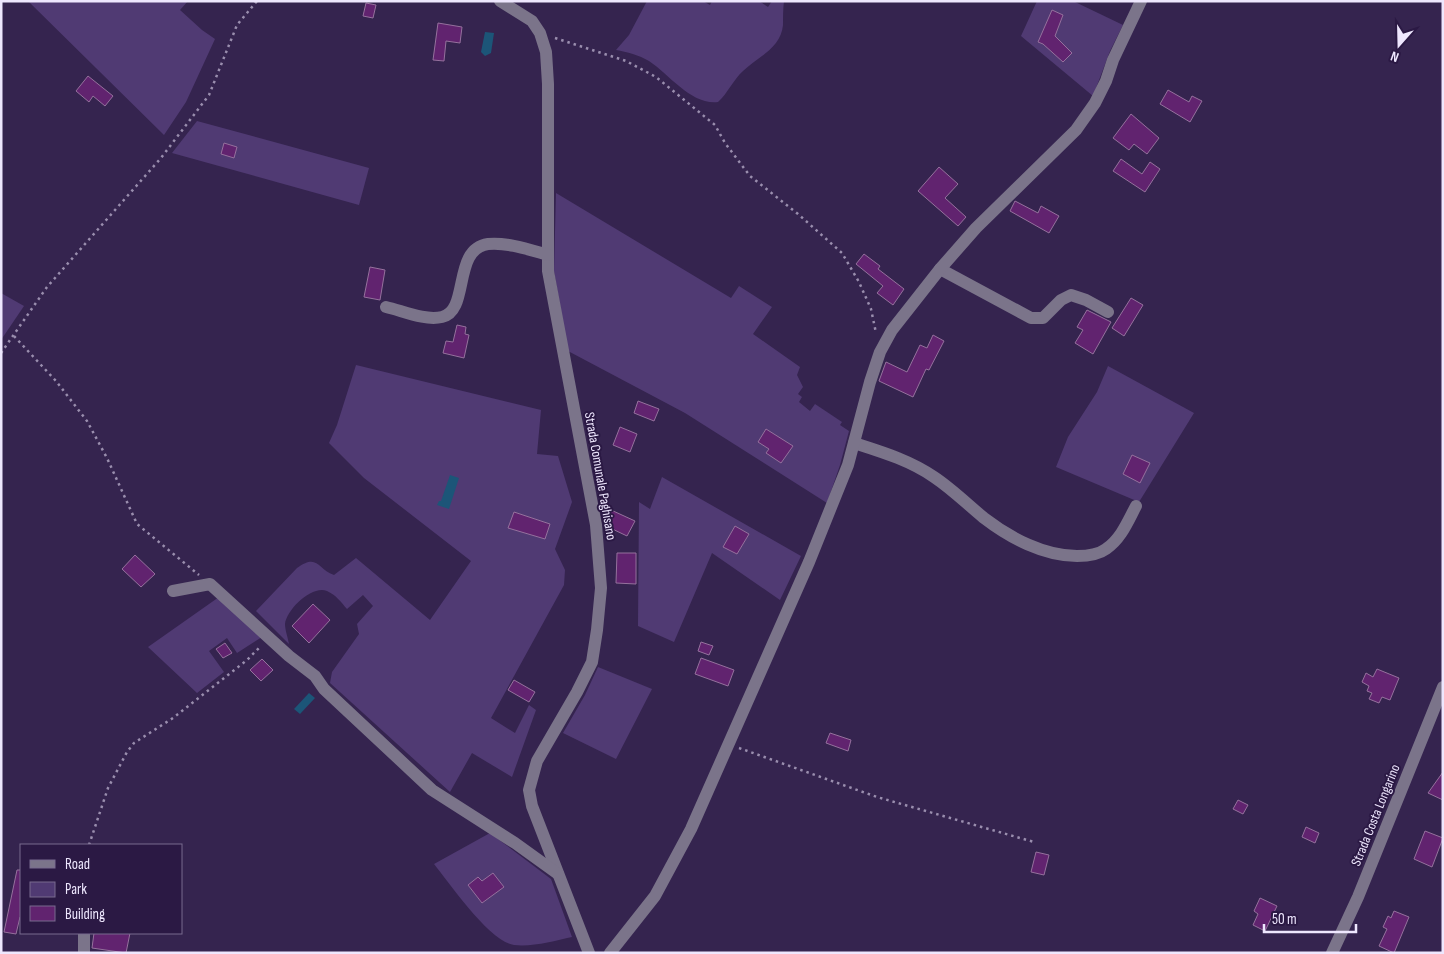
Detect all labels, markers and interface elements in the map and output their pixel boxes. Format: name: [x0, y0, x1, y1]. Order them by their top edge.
north arrow: [1374, 20, 1424, 70]
text: N: [1388, 47, 1401, 66]
street label: Strada Comunale Paghisano: [581, 411, 620, 542]
street label: Strada Costa Longarino: [1347, 762, 1404, 869]
legend: [20, 844, 182, 934]
text: Road: [65, 855, 90, 874]
text: Park: [65, 880, 87, 899]
scale bar: [1264, 902, 1356, 934]
text: Building: [65, 905, 105, 924]
text: 50 m: [1272, 910, 1297, 929]

